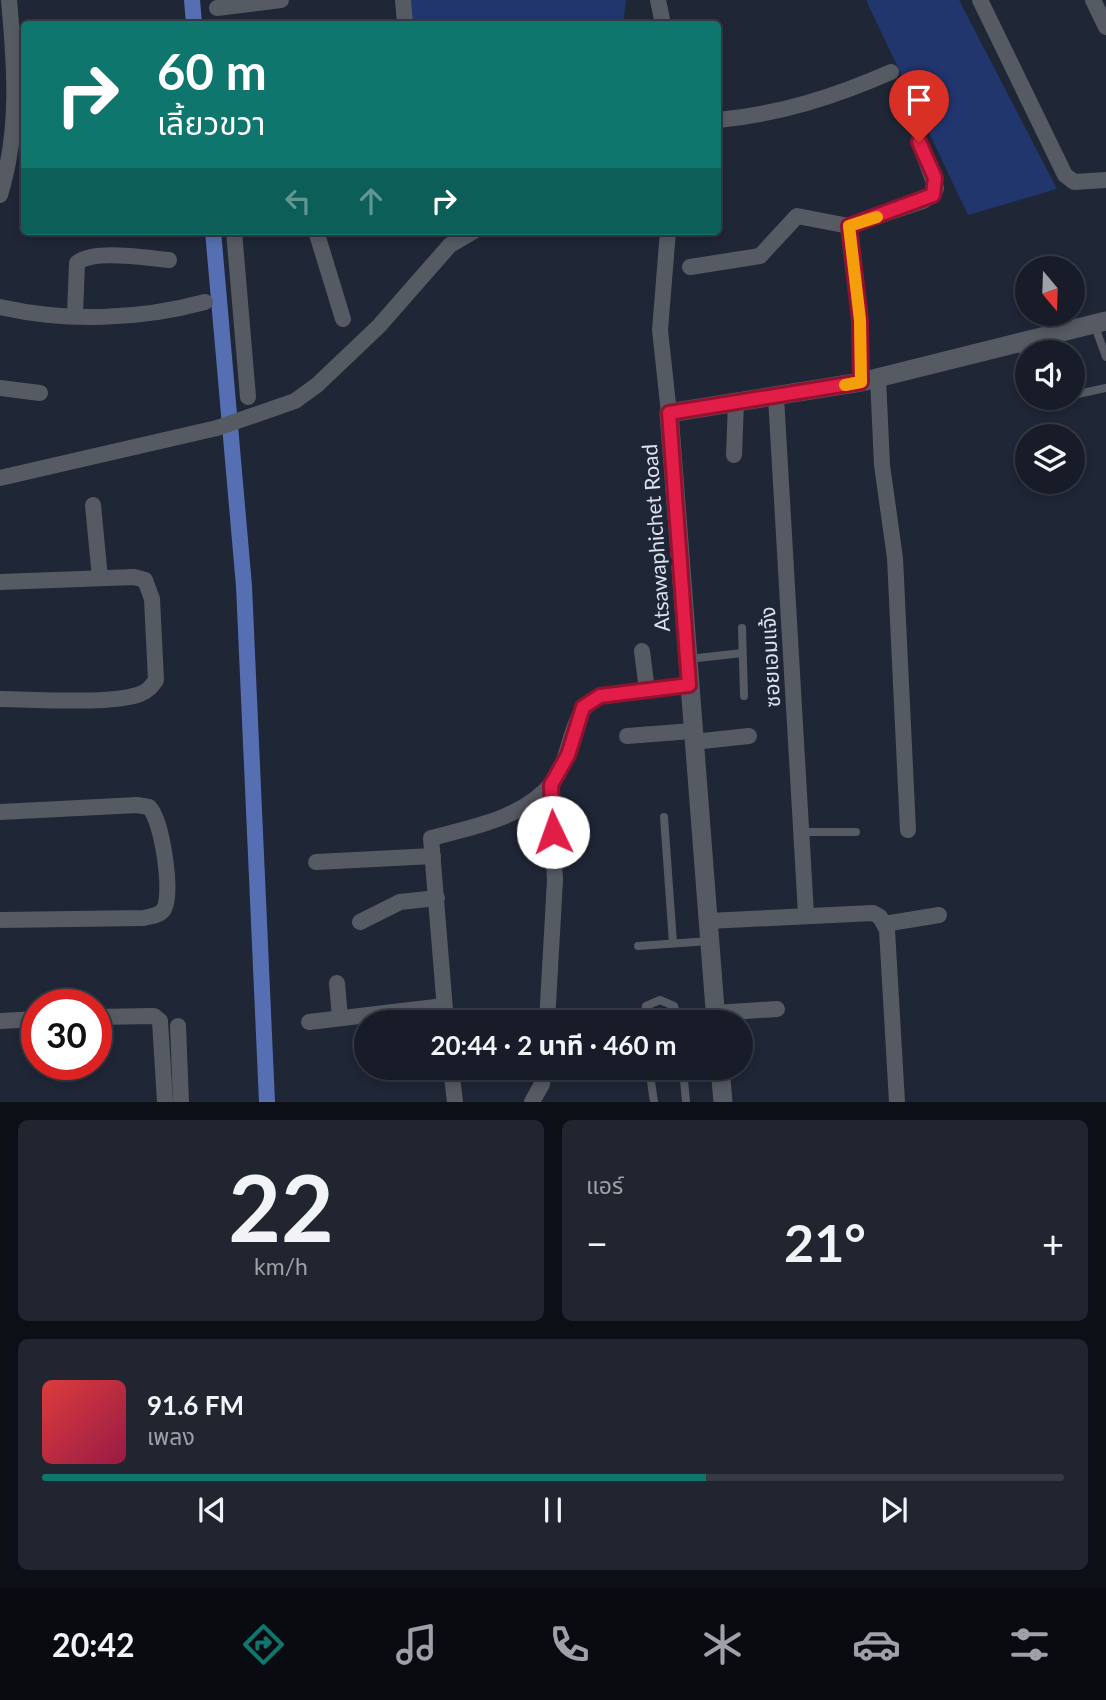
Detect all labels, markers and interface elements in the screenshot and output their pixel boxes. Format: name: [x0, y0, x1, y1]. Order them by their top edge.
text: 60 m: [157, 42, 267, 100]
icon: right: [42, 49, 133, 140]
pin: [889, 70, 949, 142]
icon: arrive: [900, 81, 938, 119]
text: เลี้ยวขวา: [157, 103, 265, 142]
icon: left: [279, 182, 317, 220]
icon: ahead: [352, 182, 390, 220]
icon: right: [425, 182, 463, 220]
north arrow: [1015, 256, 1085, 326]
map controls: [1015, 256, 1085, 494]
button: sound: [1015, 340, 1085, 410]
button: layers: [1015, 424, 1085, 494]
street label: Atsawaphichet Road: [636, 443, 674, 633]
street label: ซอยเอมแจ้ง: [754, 606, 784, 708]
position arrow: [516, 795, 590, 869]
speed limit sign: 30: [21, 989, 112, 1080]
text: 20:44 · 2 นาที · 460 m: [430, 1029, 677, 1061]
text: 22: [228, 1152, 334, 1261]
text: แอร์: [586, 1171, 623, 1199]
text: 21°: [784, 1211, 866, 1273]
text: −: [586, 1220, 608, 1266]
text: +: [1042, 1220, 1064, 1266]
text: km/h: [254, 1252, 308, 1280]
text: 91.6 FM: [147, 1389, 244, 1421]
text: เพลง: [147, 1422, 195, 1450]
icon: previous: [193, 1491, 231, 1529]
icon: pause: [534, 1491, 572, 1529]
icon: next: [875, 1491, 913, 1529]
icon: directions: [239, 1620, 288, 1669]
icon: music: [392, 1620, 441, 1669]
icon: phone: [545, 1620, 594, 1669]
icon: climate: [698, 1620, 747, 1669]
icon: car: [852, 1620, 901, 1669]
icon: filters: [1005, 1620, 1054, 1669]
text: 20:42: [52, 1625, 135, 1664]

